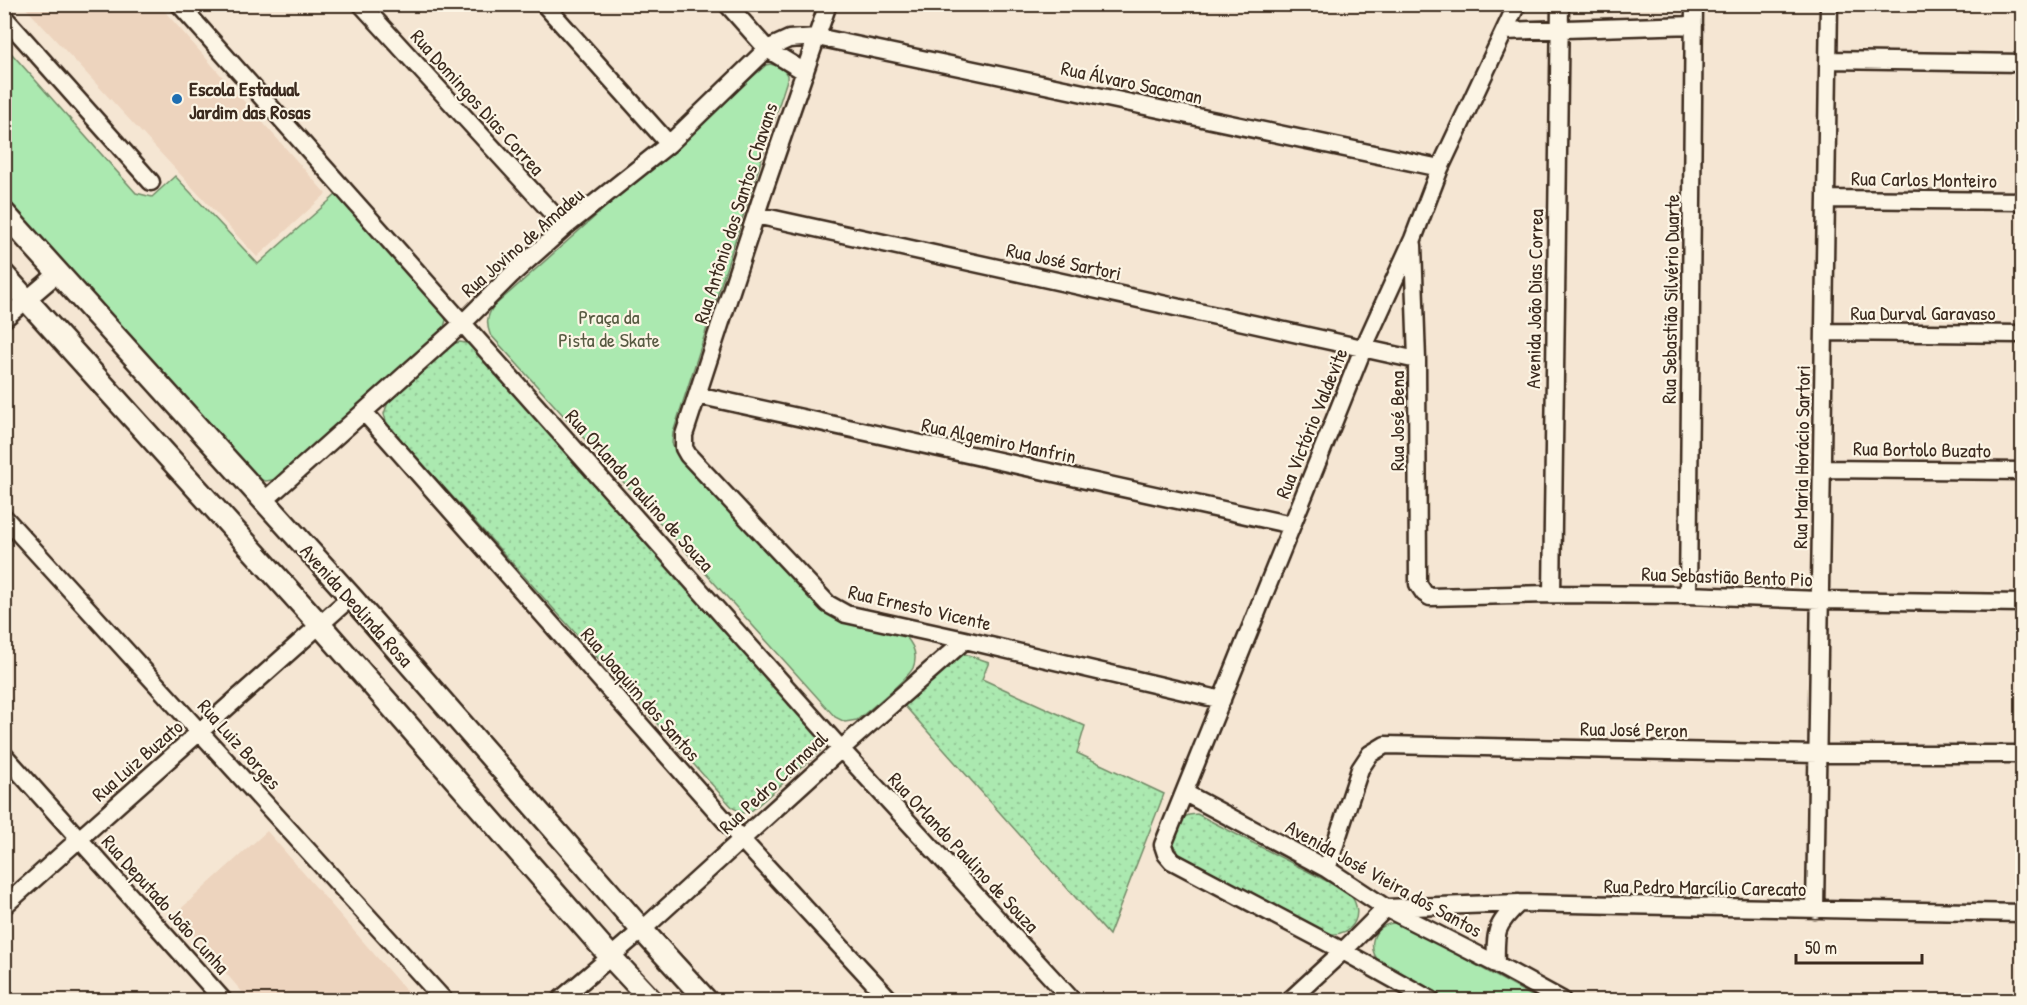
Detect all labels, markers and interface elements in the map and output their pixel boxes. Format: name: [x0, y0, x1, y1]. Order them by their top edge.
street label: Rua Domingos Dias Correa: [405, 23, 551, 181]
street label: Rua Álvaro Sacoman: [1059, 54, 1205, 110]
place label: Escola Estadual Jardim das Rosas: [189, 75, 311, 125]
marker: Escola Estadual Jardim das Rosas: [170, 92, 184, 106]
street label: Rua Antônio dos Santos Chavans: [687, 99, 784, 327]
street label: Rua Carlos Monteiro: [1851, 164, 1997, 194]
street label: Rua Jovino de Amadeu: [455, 181, 589, 303]
street label: Rua Sebastião Silvério Duarte: [1655, 194, 1685, 404]
street label: Avenida João Dias Correa: [1519, 209, 1549, 389]
street label: Rua José Sartori: [1004, 236, 1124, 286]
street label: Rua Durval Garavaso: [1850, 299, 1996, 326]
park label: Praça da Pista de Skate: [558, 303, 660, 353]
street label: Rua Victório Valdevite: [1268, 344, 1354, 502]
street label: Rua Maria Horácio Sartori: [1786, 365, 1816, 549]
street label: Rua José Bena: [1383, 371, 1410, 471]
street label: Rua Orlando Paulino de Souza: [560, 403, 720, 577]
street label: Rua Algemiro Manfrin: [919, 410, 1079, 470]
street label: Rua Bortolo Buzato: [1853, 434, 1991, 464]
street label: Avenida Deolinda Rosa: [295, 538, 420, 672]
street label: Rua Sebastião Bento Pio: [1641, 560, 1813, 592]
street label: Rua Ernesto Vicente: [846, 577, 994, 637]
street label: Rua Joaquim dos Santos: [575, 621, 707, 767]
street label: Rua Luiz Borges: [192, 693, 288, 795]
street label: Rua Luiz Buzato: [86, 713, 188, 807]
street label: Rua José Peron: [1580, 715, 1688, 743]
street label: Rua Pedro Carnaval: [713, 724, 834, 840]
street label: Rua Orlando Paulino de Souza: [883, 766, 1046, 938]
street label: Avenida José Vieira dos Santos: [1281, 813, 1487, 943]
street label: Rua Deputado João Cunha: [96, 828, 236, 980]
street label: Rua Pedro Marcílio Carecato: [1604, 872, 1806, 902]
scale bar: [1796, 927, 1922, 965]
text: 50 m: [1805, 935, 1837, 960]

